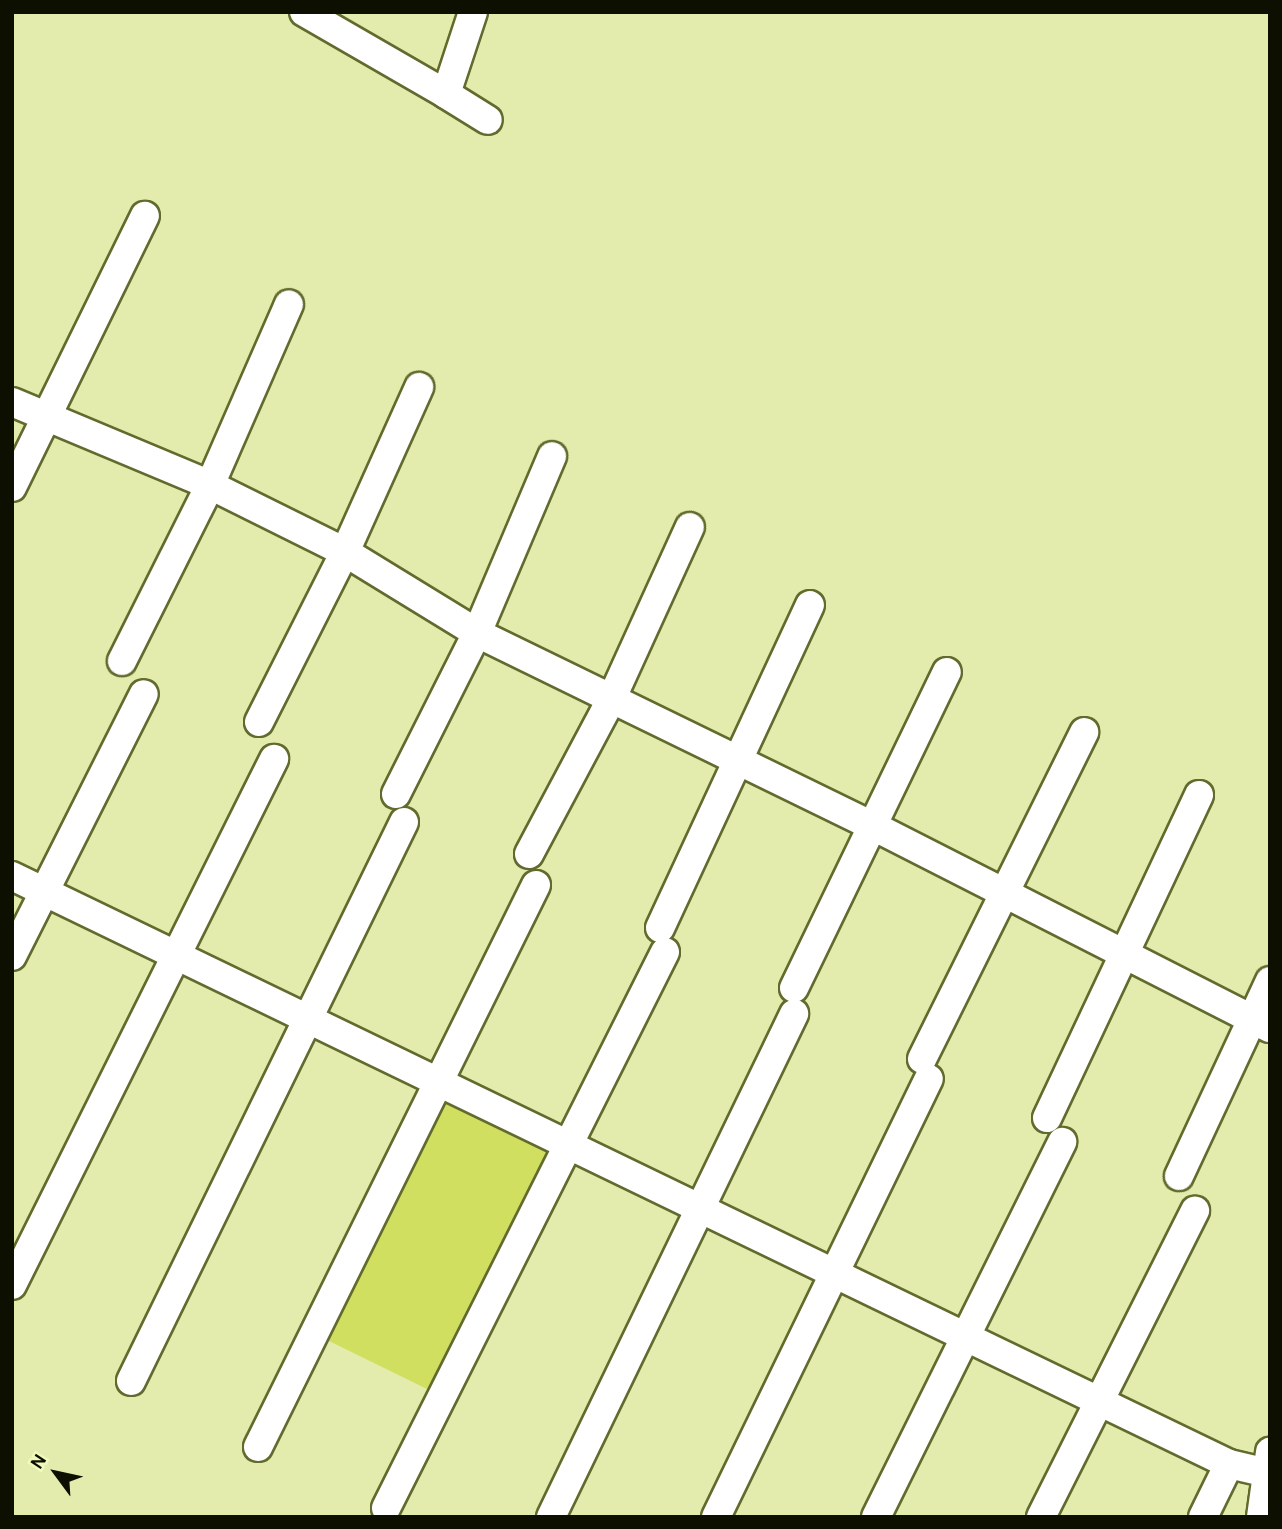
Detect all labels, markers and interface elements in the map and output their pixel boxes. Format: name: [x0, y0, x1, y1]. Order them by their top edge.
north arrow: [21, 1438, 91, 1508]
text: N: [25, 1450, 51, 1473]

